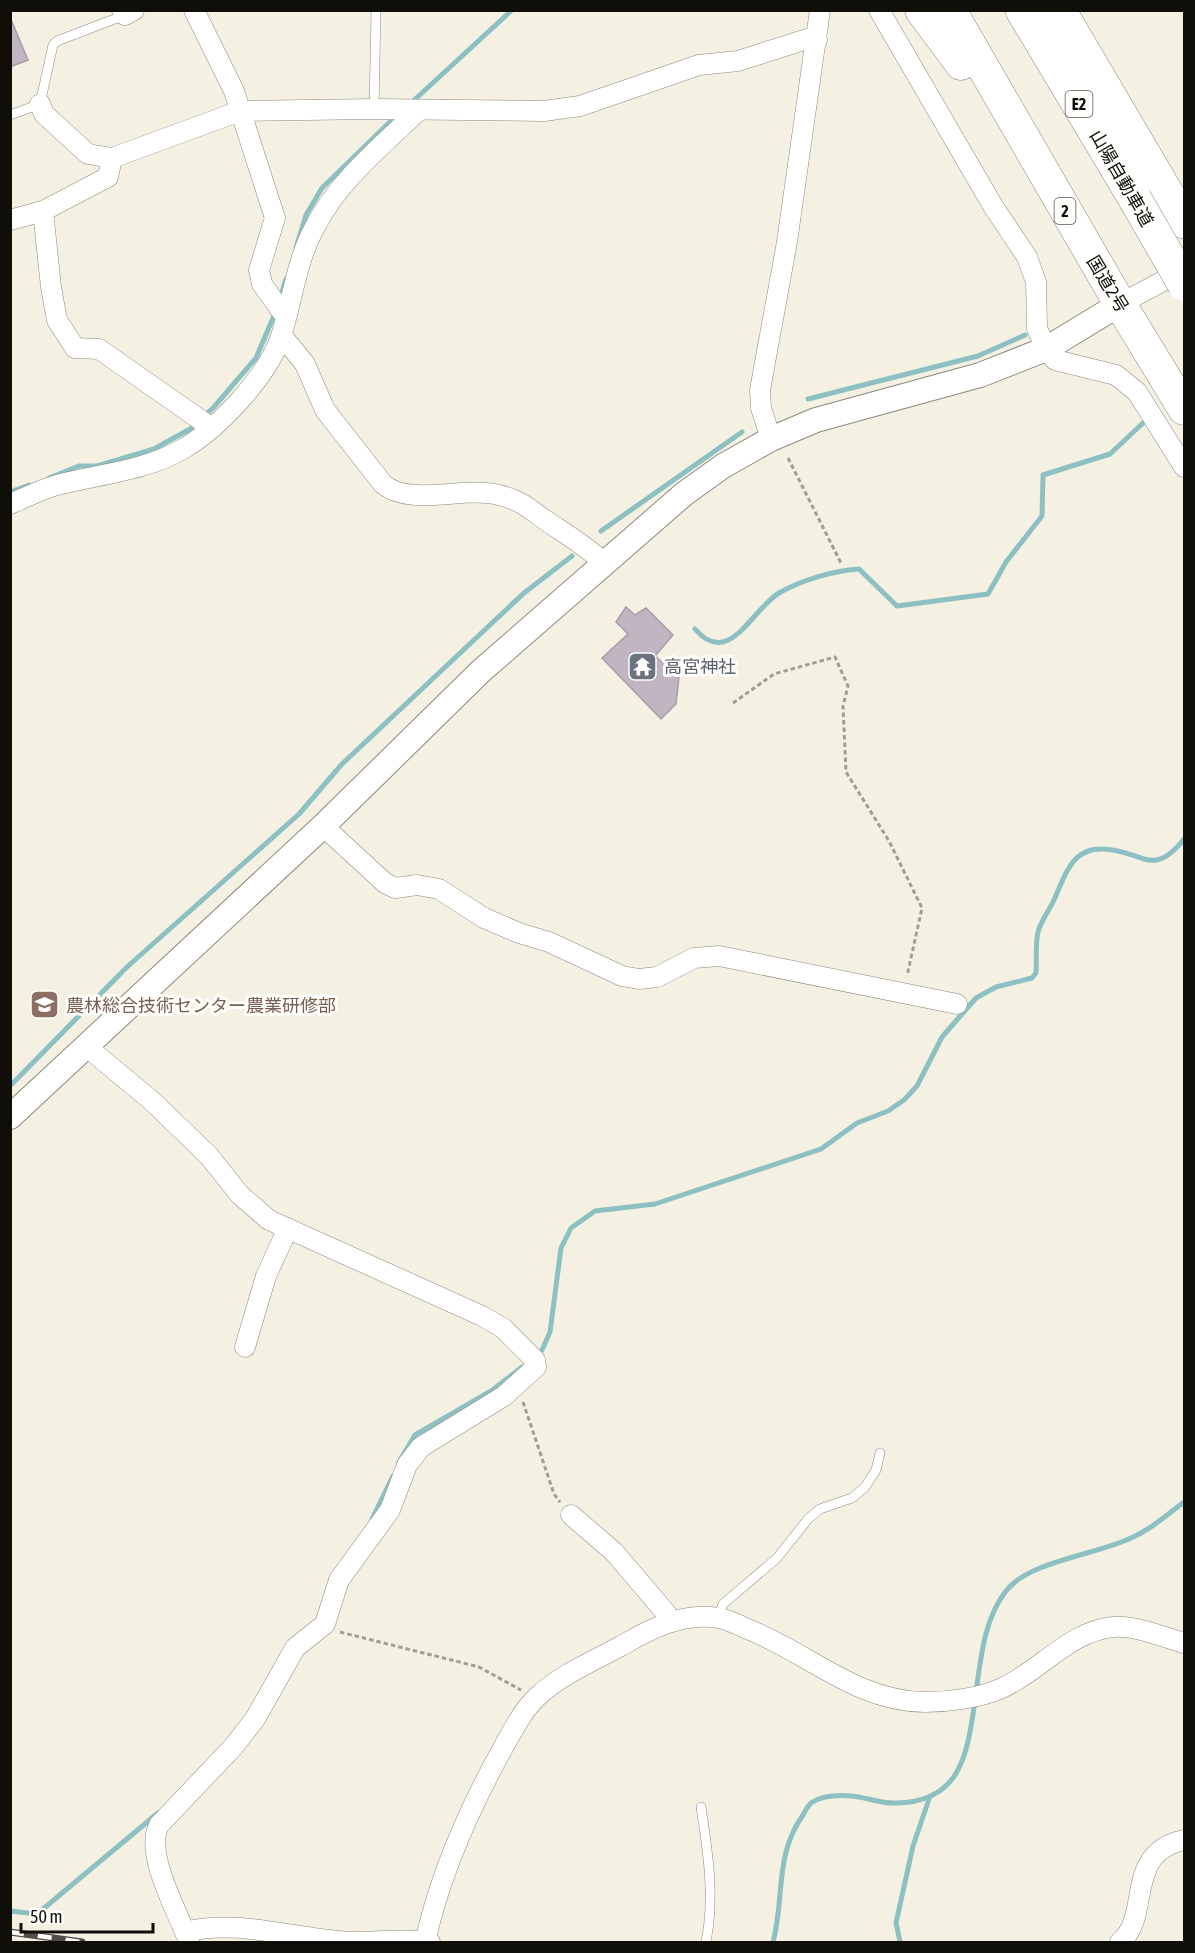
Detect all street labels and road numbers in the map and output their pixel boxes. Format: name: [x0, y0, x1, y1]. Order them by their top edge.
road number: E2: [1066, 91, 1092, 117]
street label: 山陽自動車道: [1086, 126, 1158, 230]
road number: 2: [1054, 198, 1076, 224]
street label: 国道2号: [1083, 252, 1133, 316]

